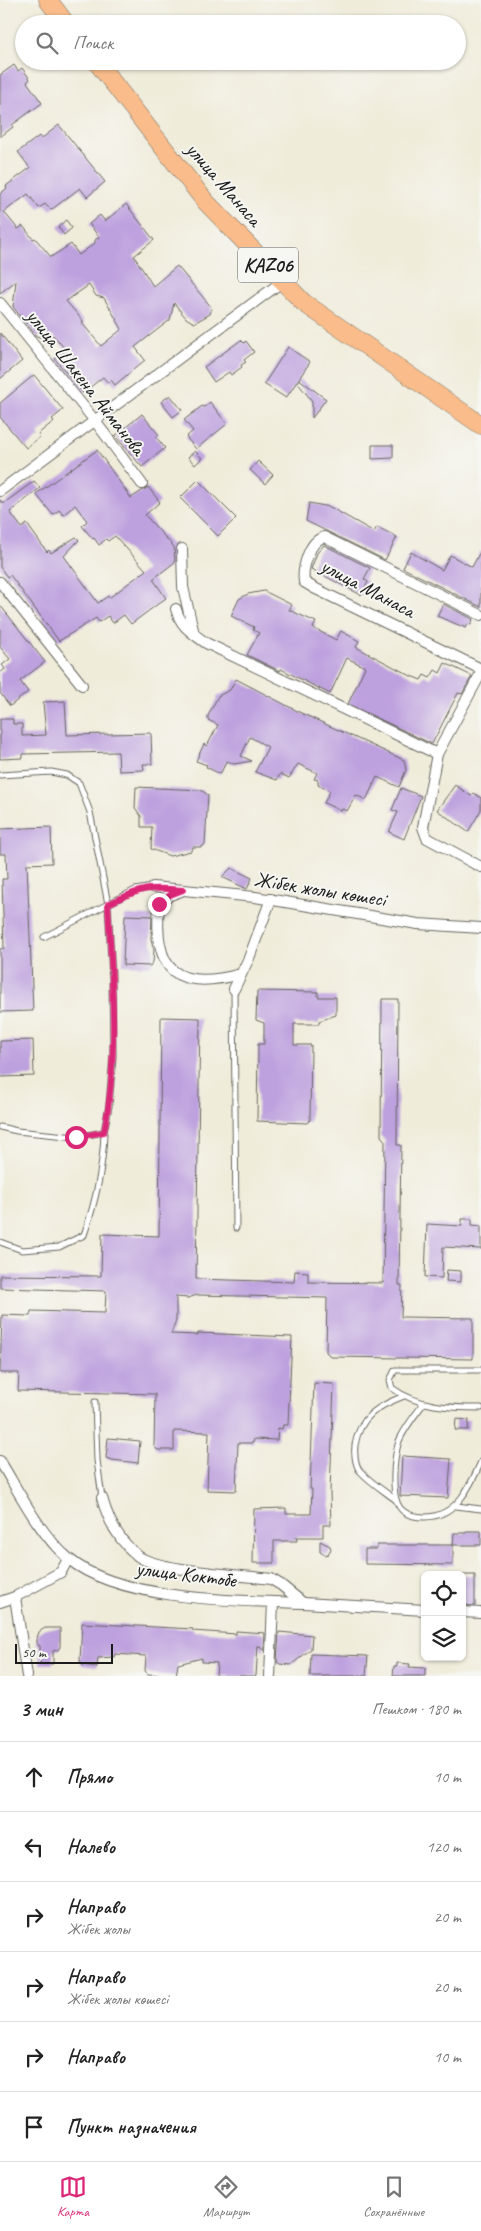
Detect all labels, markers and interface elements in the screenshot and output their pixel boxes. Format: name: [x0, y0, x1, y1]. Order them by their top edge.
search box: [15, 15, 466, 70]
icon: search: [33, 29, 61, 57]
text: Поиск: [73, 31, 113, 55]
street label: улица Манаса: [179, 135, 269, 233]
road number: KAZ06: [238, 248, 298, 282]
street label: улица Шакена Айманова: [20, 302, 153, 462]
street label: улица Манаса: [315, 551, 422, 625]
street label: Жібек жолы көшесі: [252, 866, 391, 913]
route end: [148, 893, 171, 916]
route start: [65, 1126, 88, 1149]
street label: улица Коктобе: [133, 1555, 239, 1593]
map controls: [421, 1571, 466, 1661]
button: locate: [421, 1571, 466, 1616]
button: layers: [421, 1616, 466, 1661]
scale bar: [15, 1641, 112, 1664]
text: 50 m: [22, 1644, 46, 1661]
text: 3 мин: [20, 1696, 63, 1722]
text: Пешком · 180 m: [372, 1699, 461, 1719]
icon: ahead: [20, 1763, 48, 1791]
text: Прямо: [67, 1765, 112, 1789]
text: 10 m: [434, 1767, 461, 1787]
icon: left: [20, 1833, 48, 1861]
text: Налево: [67, 1835, 115, 1859]
text: 120 m: [427, 1837, 461, 1857]
text: Направо: [67, 1895, 125, 1919]
icon: right: [20, 1903, 48, 1931]
text: 20 m: [434, 1907, 461, 1927]
text: Жібек жолы: [67, 1919, 130, 1939]
text: Направо: [67, 1965, 125, 1989]
icon: right: [20, 1973, 48, 2001]
text: 20 m: [434, 1977, 461, 1997]
text: Жібек жолы көшесі: [67, 1989, 168, 2009]
icon: right: [20, 2043, 48, 2071]
text: Направо: [67, 2045, 125, 2069]
text: 10 m: [434, 2047, 461, 2067]
icon: arrive: [20, 2113, 48, 2141]
text: Пункт назначения: [67, 2115, 196, 2139]
tab: Карта: [57, 2173, 89, 2220]
tab: Маршрут: [203, 2173, 249, 2220]
tab: Сохранённые: [363, 2173, 424, 2220]

